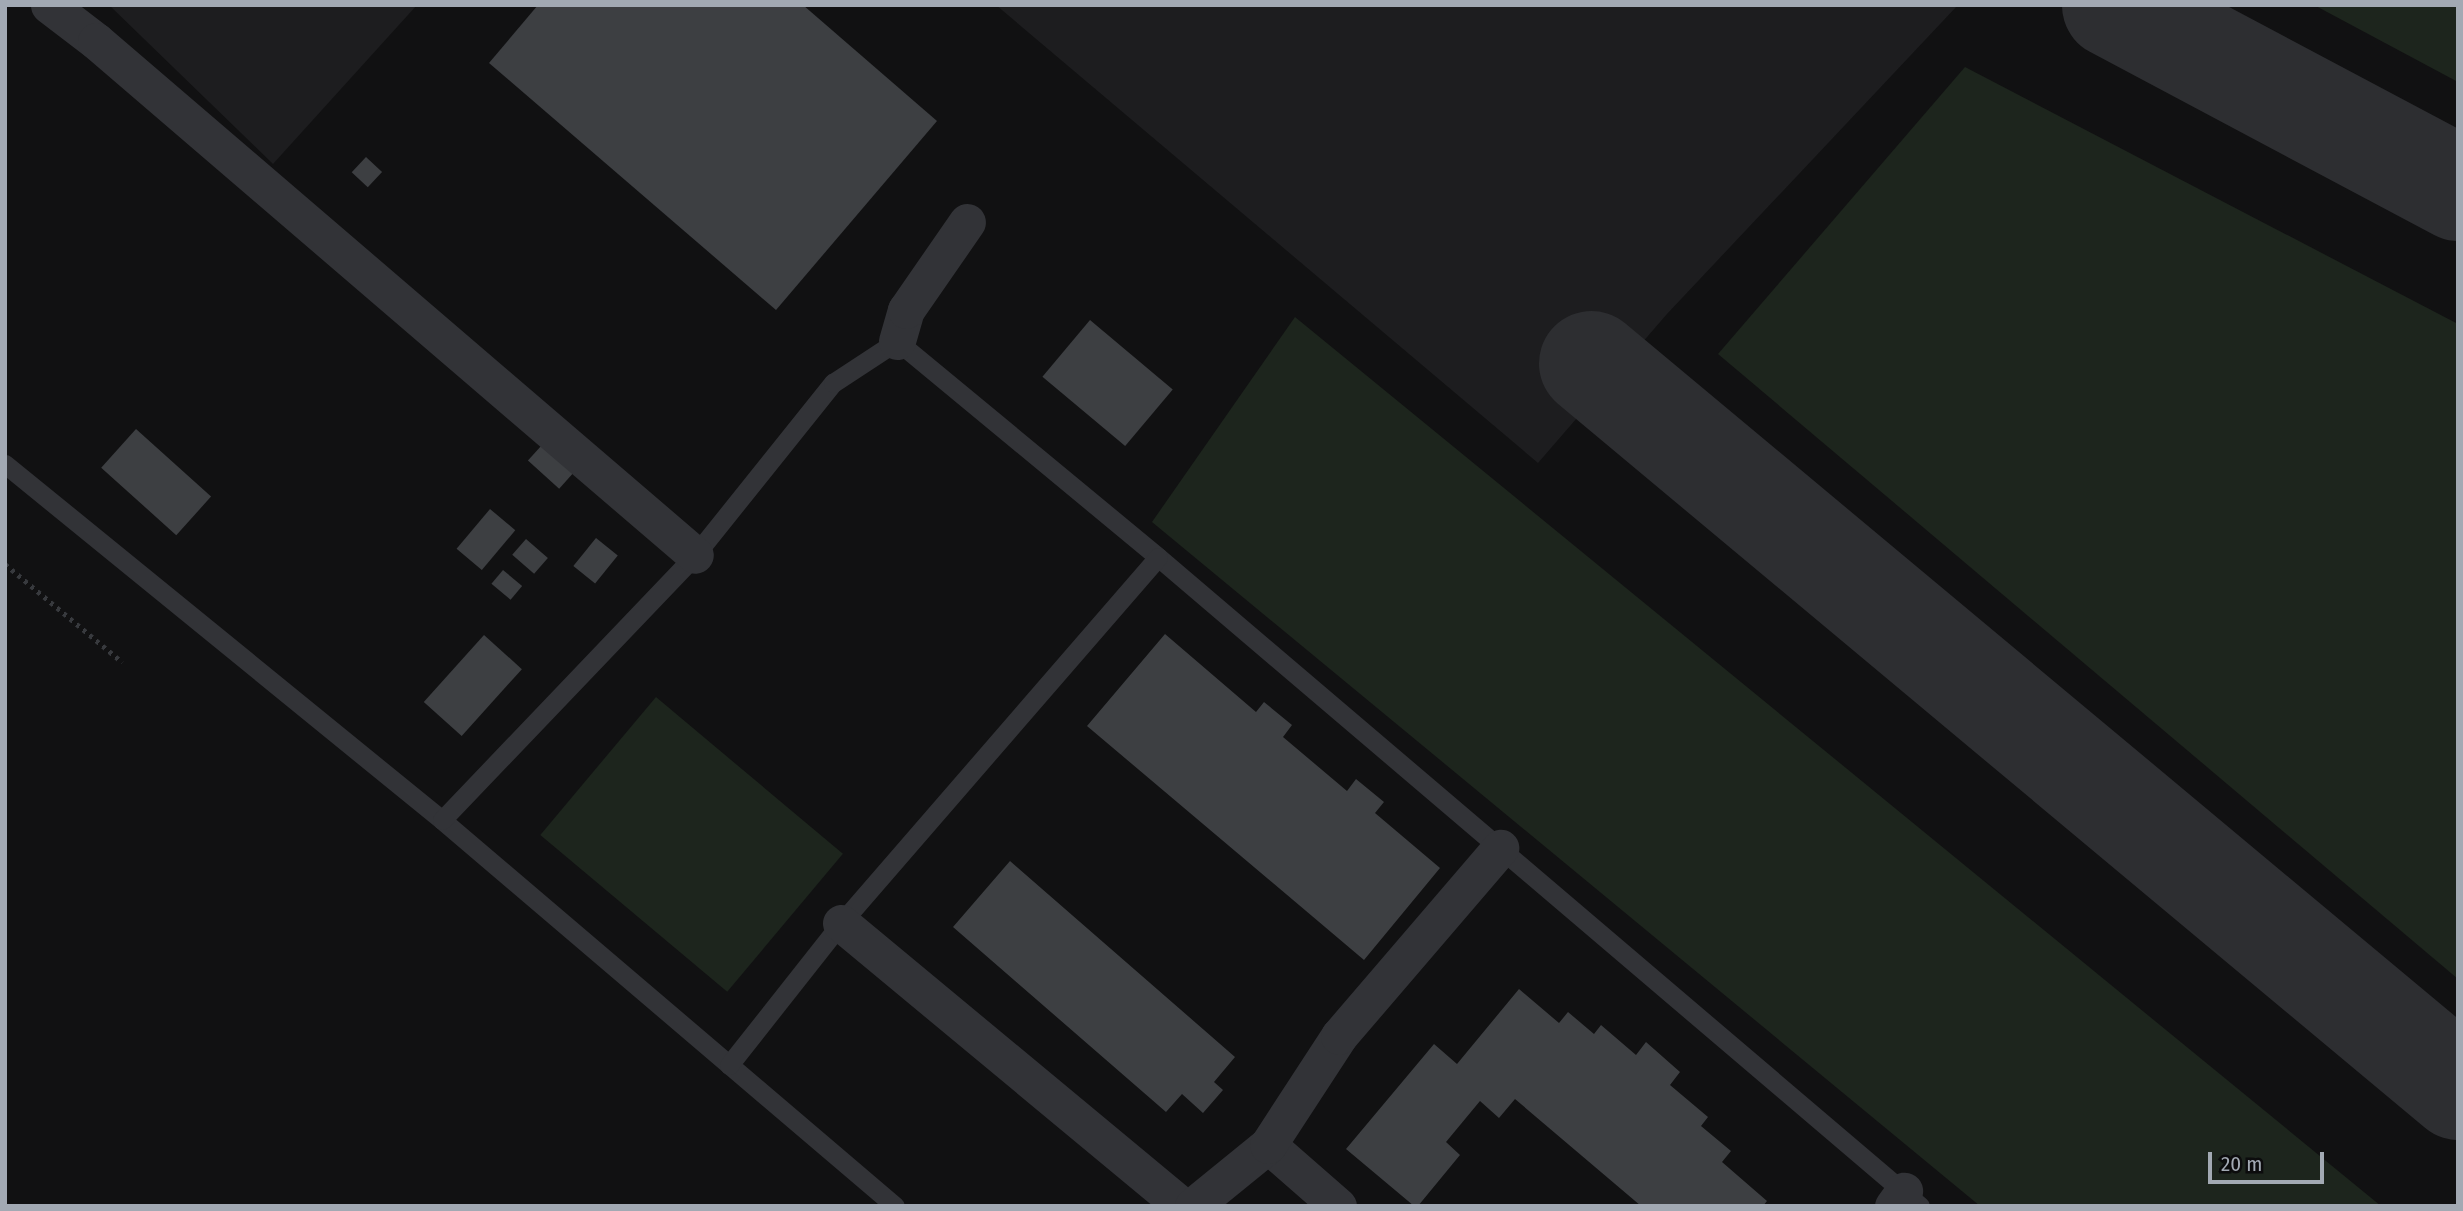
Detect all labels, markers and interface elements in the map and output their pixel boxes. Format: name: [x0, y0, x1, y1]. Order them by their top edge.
scale bar: [2211, 1138, 2326, 1182]
text: 20 m: [2221, 1151, 2262, 1177]

